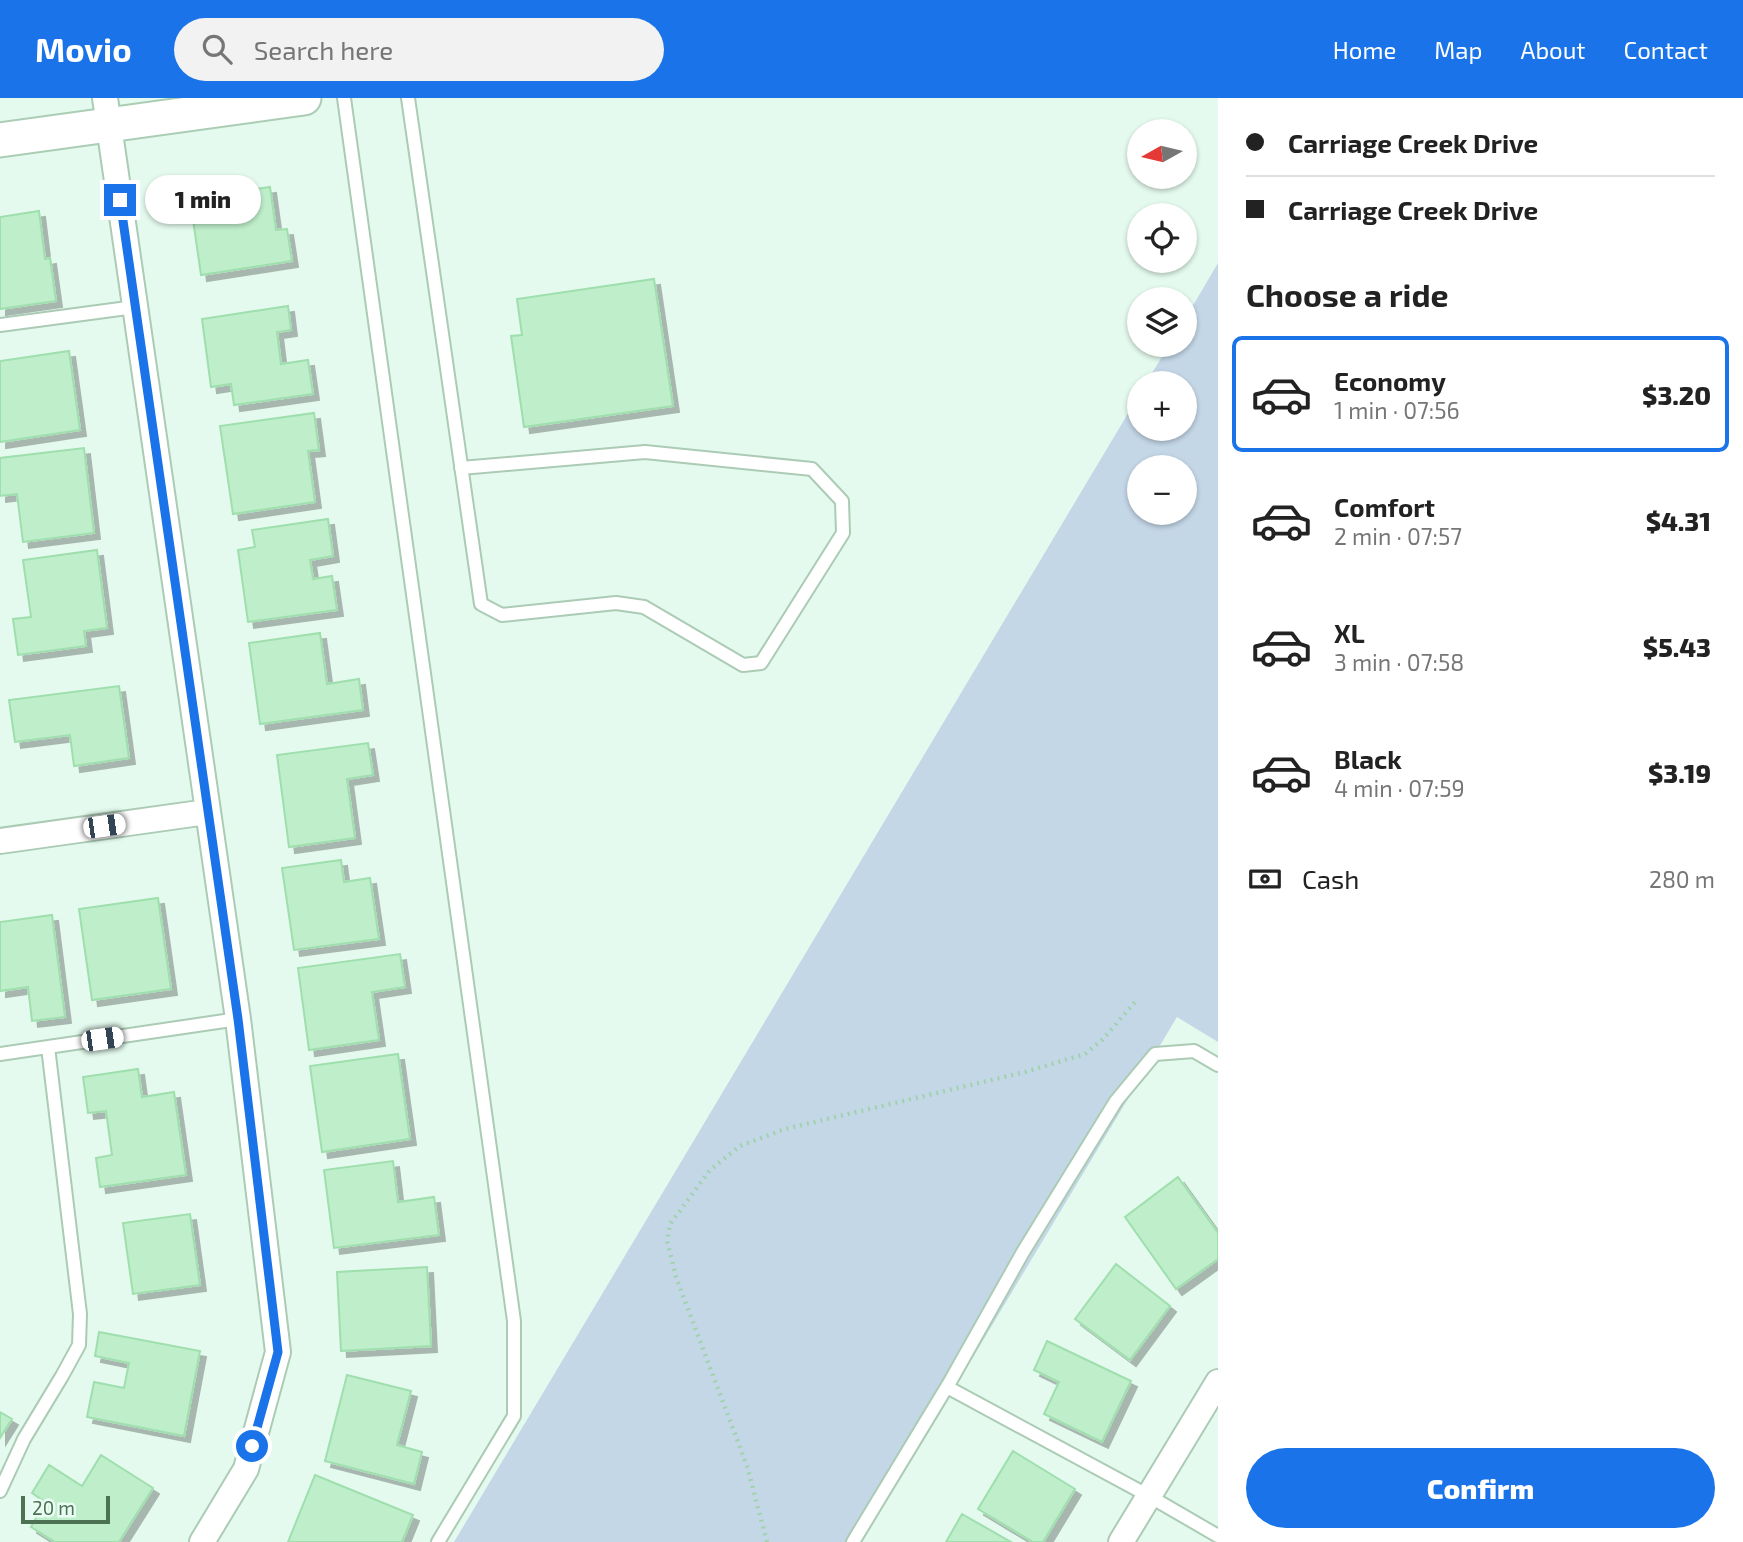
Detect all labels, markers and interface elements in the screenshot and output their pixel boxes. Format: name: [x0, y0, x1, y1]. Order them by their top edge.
search box: [174, 18, 664, 81]
text: Movio: [35, 29, 132, 69]
icon: search: [198, 30, 236, 68]
text: Search here: [254, 34, 393, 65]
text: Home: [1333, 35, 1396, 64]
text: Map: [1434, 35, 1482, 64]
text: About: [1520, 35, 1586, 64]
text: Contact: [1624, 35, 1708, 64]
north arrow: [1127, 119, 1197, 189]
map controls: [1127, 119, 1197, 525]
text: Carriage Creek Drive: [1288, 127, 1538, 158]
callout: 1 min: [144, 176, 260, 224]
route end: [104, 184, 136, 216]
text: 1 min: [175, 185, 231, 213]
text: Carriage Creek Drive: [1288, 194, 1538, 225]
button: locate: [1127, 203, 1197, 273]
text: Choose a ride: [1246, 275, 1449, 313]
button: layers: [1127, 287, 1197, 357]
icon: car: [1250, 363, 1313, 426]
text: Economy: [1334, 365, 1446, 396]
button: +: [1127, 371, 1197, 441]
text: $3.20: [1642, 379, 1711, 410]
text: 1 min · 07:56: [1334, 396, 1460, 424]
button: −: [1127, 455, 1197, 525]
icon: car: [1250, 489, 1313, 552]
text: Comfort: [1334, 491, 1435, 522]
text: $4.31: [1646, 505, 1711, 536]
text: 2 min · 07:57: [1334, 522, 1462, 550]
icon: car: [1250, 615, 1313, 678]
text: XL: [1334, 617, 1365, 648]
text: $5.43: [1643, 631, 1711, 662]
text: 3 min · 07:58: [1334, 648, 1464, 676]
icon: car: [1250, 741, 1313, 804]
text: Black: [1334, 743, 1402, 774]
text: $3.19: [1648, 757, 1711, 788]
text: 4 min · 07:59: [1334, 774, 1465, 802]
car: [82, 813, 127, 839]
icon: cash: [1246, 860, 1284, 898]
text: Cash: [1302, 863, 1359, 894]
text: 280 m: [1649, 865, 1715, 893]
car: [80, 1026, 125, 1052]
route start: [236, 1430, 268, 1462]
button: Confirm: [1246, 1448, 1715, 1528]
scale bar: [21, 1493, 110, 1525]
text: 20 m: [32, 1496, 75, 1519]

